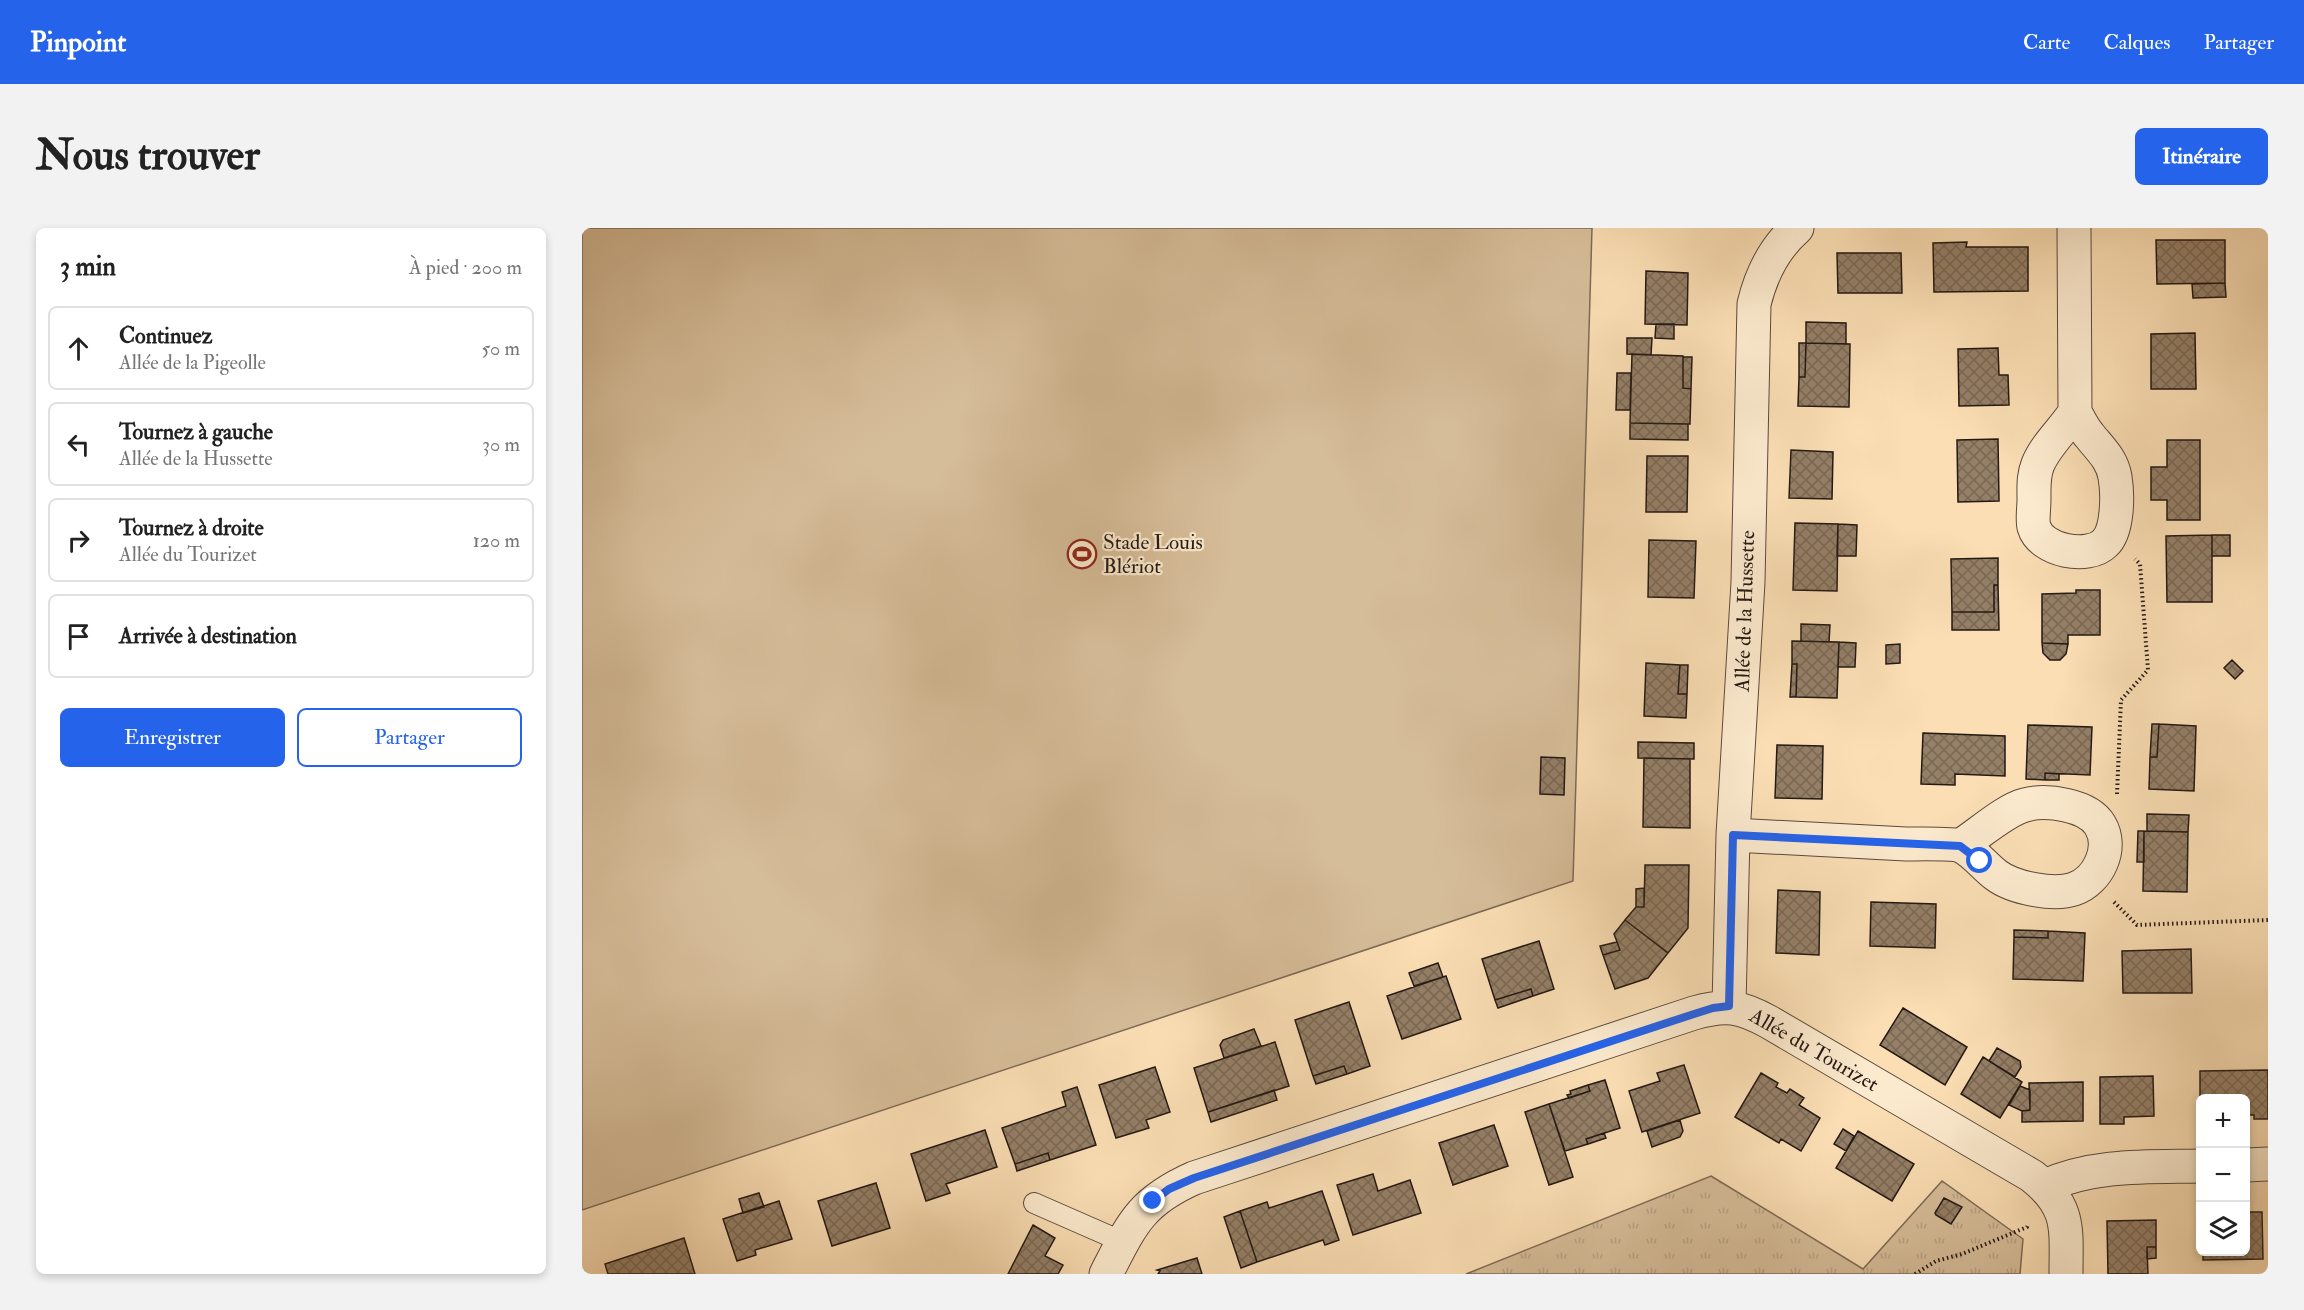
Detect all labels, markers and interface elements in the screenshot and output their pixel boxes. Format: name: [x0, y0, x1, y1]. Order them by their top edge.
text: Pinpoint: [30, 25, 126, 60]
text: Carte: [2023, 29, 2070, 56]
text: Calques: [2103, 29, 2170, 56]
text: Partager: [2203, 29, 2274, 56]
button: Itinéraire: [2135, 128, 2268, 185]
text: Nous trouver: [36, 130, 260, 182]
text: 3 min: [60, 251, 116, 283]
text: À pied · 200 m: [409, 255, 522, 280]
text: Continuez: [119, 322, 212, 350]
icon: ahead: [62, 332, 95, 365]
text: 50 m: [481, 336, 520, 361]
text: Allée de la Pigeolle: [119, 350, 266, 375]
text: Tournez à gauche: [119, 418, 273, 446]
icon: left: [62, 428, 95, 461]
text: 30 m: [482, 432, 520, 457]
text: Allée de la Hussette: [119, 446, 273, 471]
text: Tournez à droite: [119, 514, 264, 542]
icon: right: [62, 524, 95, 557]
text: 120 m: [473, 528, 520, 553]
place label: Stade Louis Blériot: [1103, 529, 1203, 580]
street label: Allée de la Hussette: [1729, 530, 1761, 693]
sports icon: Stade Louis Blériot: [1066, 538, 1098, 570]
text: Allée du Tourizet: [119, 542, 257, 567]
icon: arrive: [62, 620, 95, 653]
text: Arrivée à destination: [119, 622, 297, 650]
button: Enregistrer: [60, 708, 285, 767]
button: Partager: [297, 708, 522, 767]
route start: [1966, 847, 1992, 873]
street label: Allée du Tourizet: [1744, 1002, 1884, 1098]
map controls: [2196, 1094, 2250, 1256]
button: +: [2196, 1094, 2250, 1148]
button: −: [2196, 1148, 2250, 1202]
route end: [1139, 1187, 1165, 1213]
button: layers: [2196, 1202, 2250, 1256]

